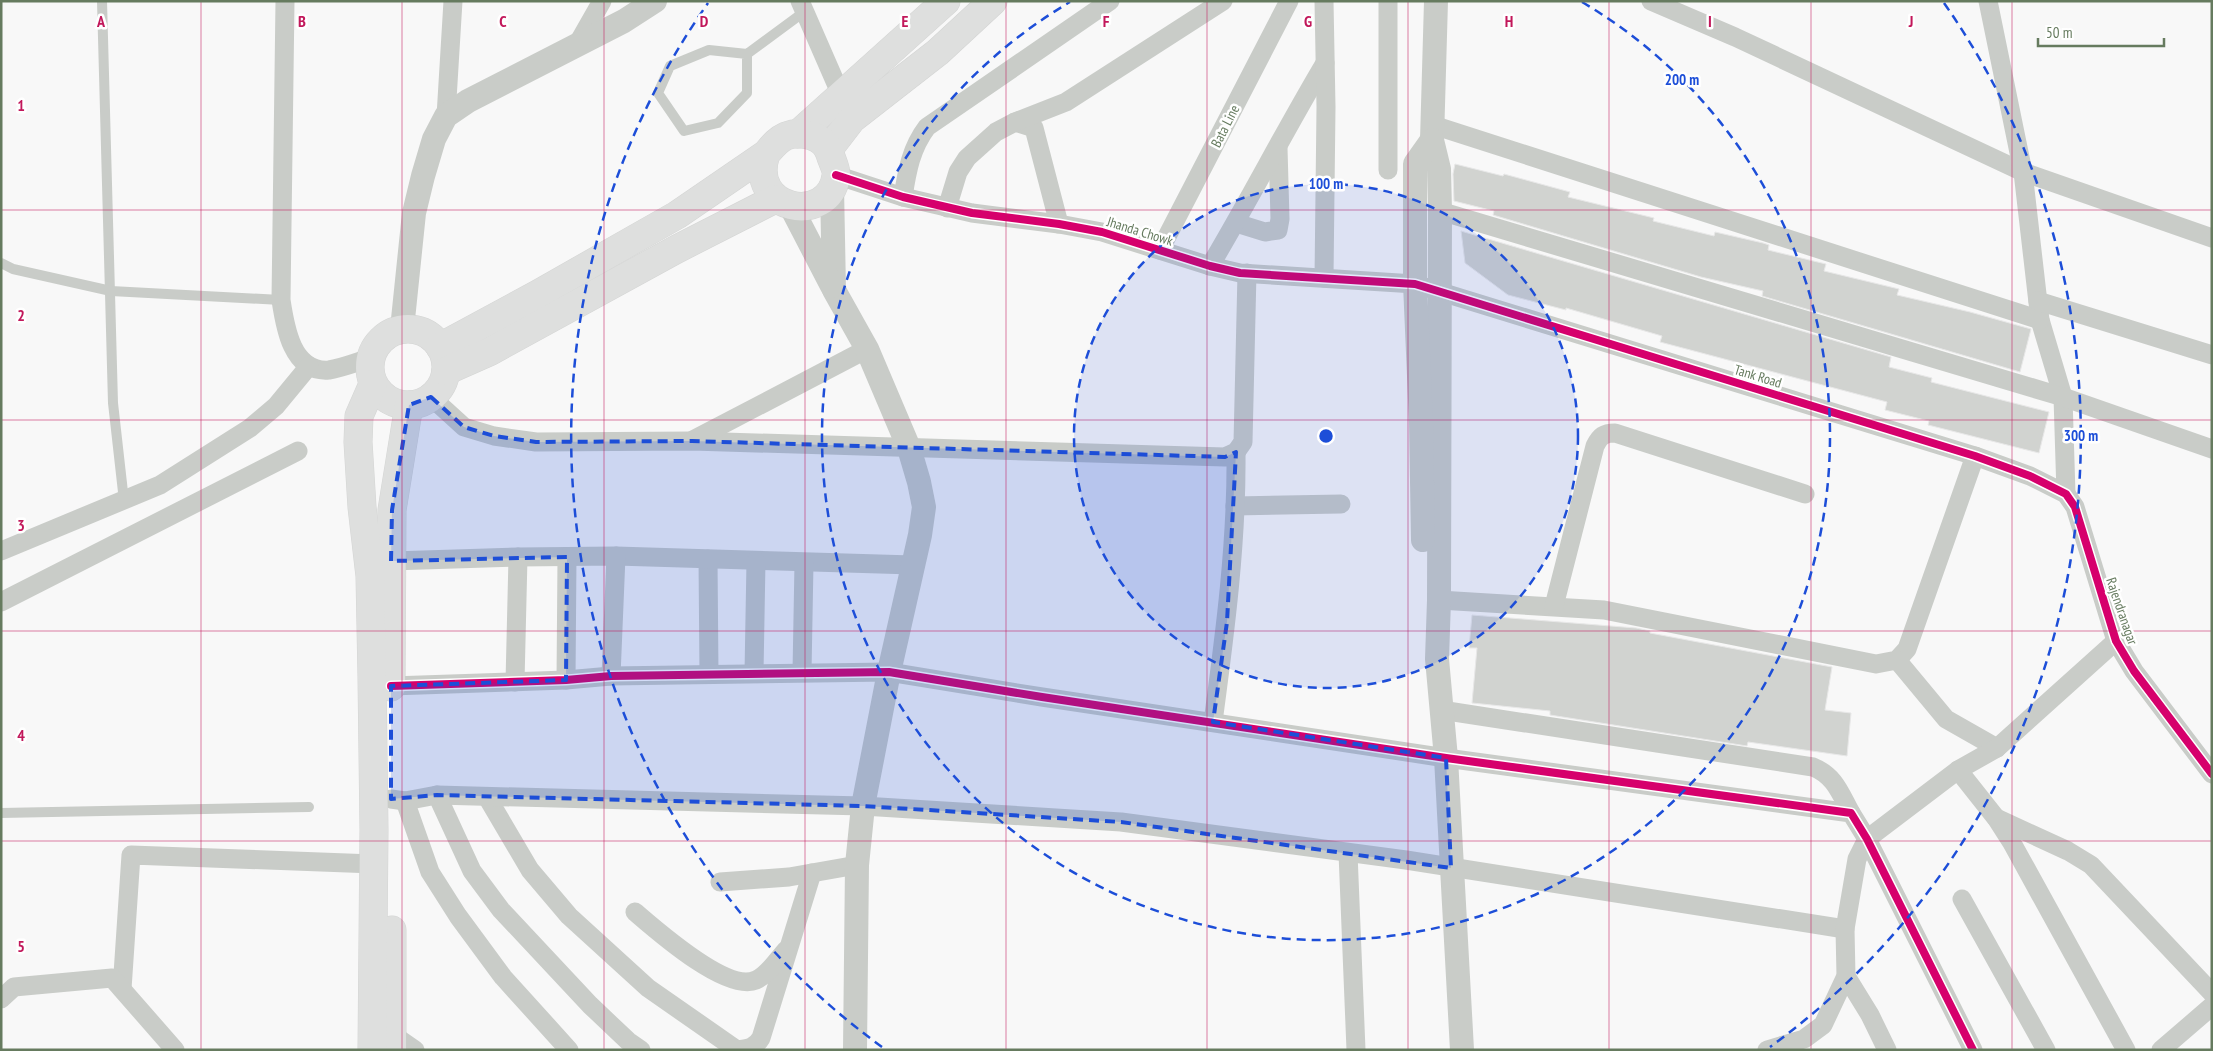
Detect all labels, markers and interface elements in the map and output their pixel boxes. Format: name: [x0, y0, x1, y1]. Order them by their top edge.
text: A: [96, 11, 106, 31]
text: B: [298, 11, 306, 31]
text: C: [499, 11, 507, 31]
text: D: [700, 11, 709, 31]
text: E: [902, 11, 909, 31]
text: F: [1103, 11, 1110, 31]
text: G: [1304, 11, 1312, 31]
text: H: [1505, 11, 1513, 31]
text: I: [1708, 11, 1712, 31]
text: J: [1908, 11, 1913, 31]
scale bar: [2038, 15, 2164, 47]
text: 50 m: [2046, 23, 2072, 42]
text: 200 m: [1665, 70, 1699, 89]
text: 1: [17, 95, 25, 115]
street label: Bata Line: [1207, 102, 1243, 150]
text: 100 m: [1309, 174, 1343, 193]
street label: Jhanda Chowk: [1104, 212, 1176, 250]
text: 2: [17, 305, 25, 325]
street label: Tank Road: [1732, 360, 1784, 392]
text: 300 m: [2064, 426, 2098, 445]
centre of rings: [1317, 427, 1335, 445]
text: 3: [17, 515, 25, 535]
street label: Rajendranagar: [2102, 575, 2142, 647]
text: 4: [17, 725, 25, 745]
text: 5: [17, 936, 25, 956]

